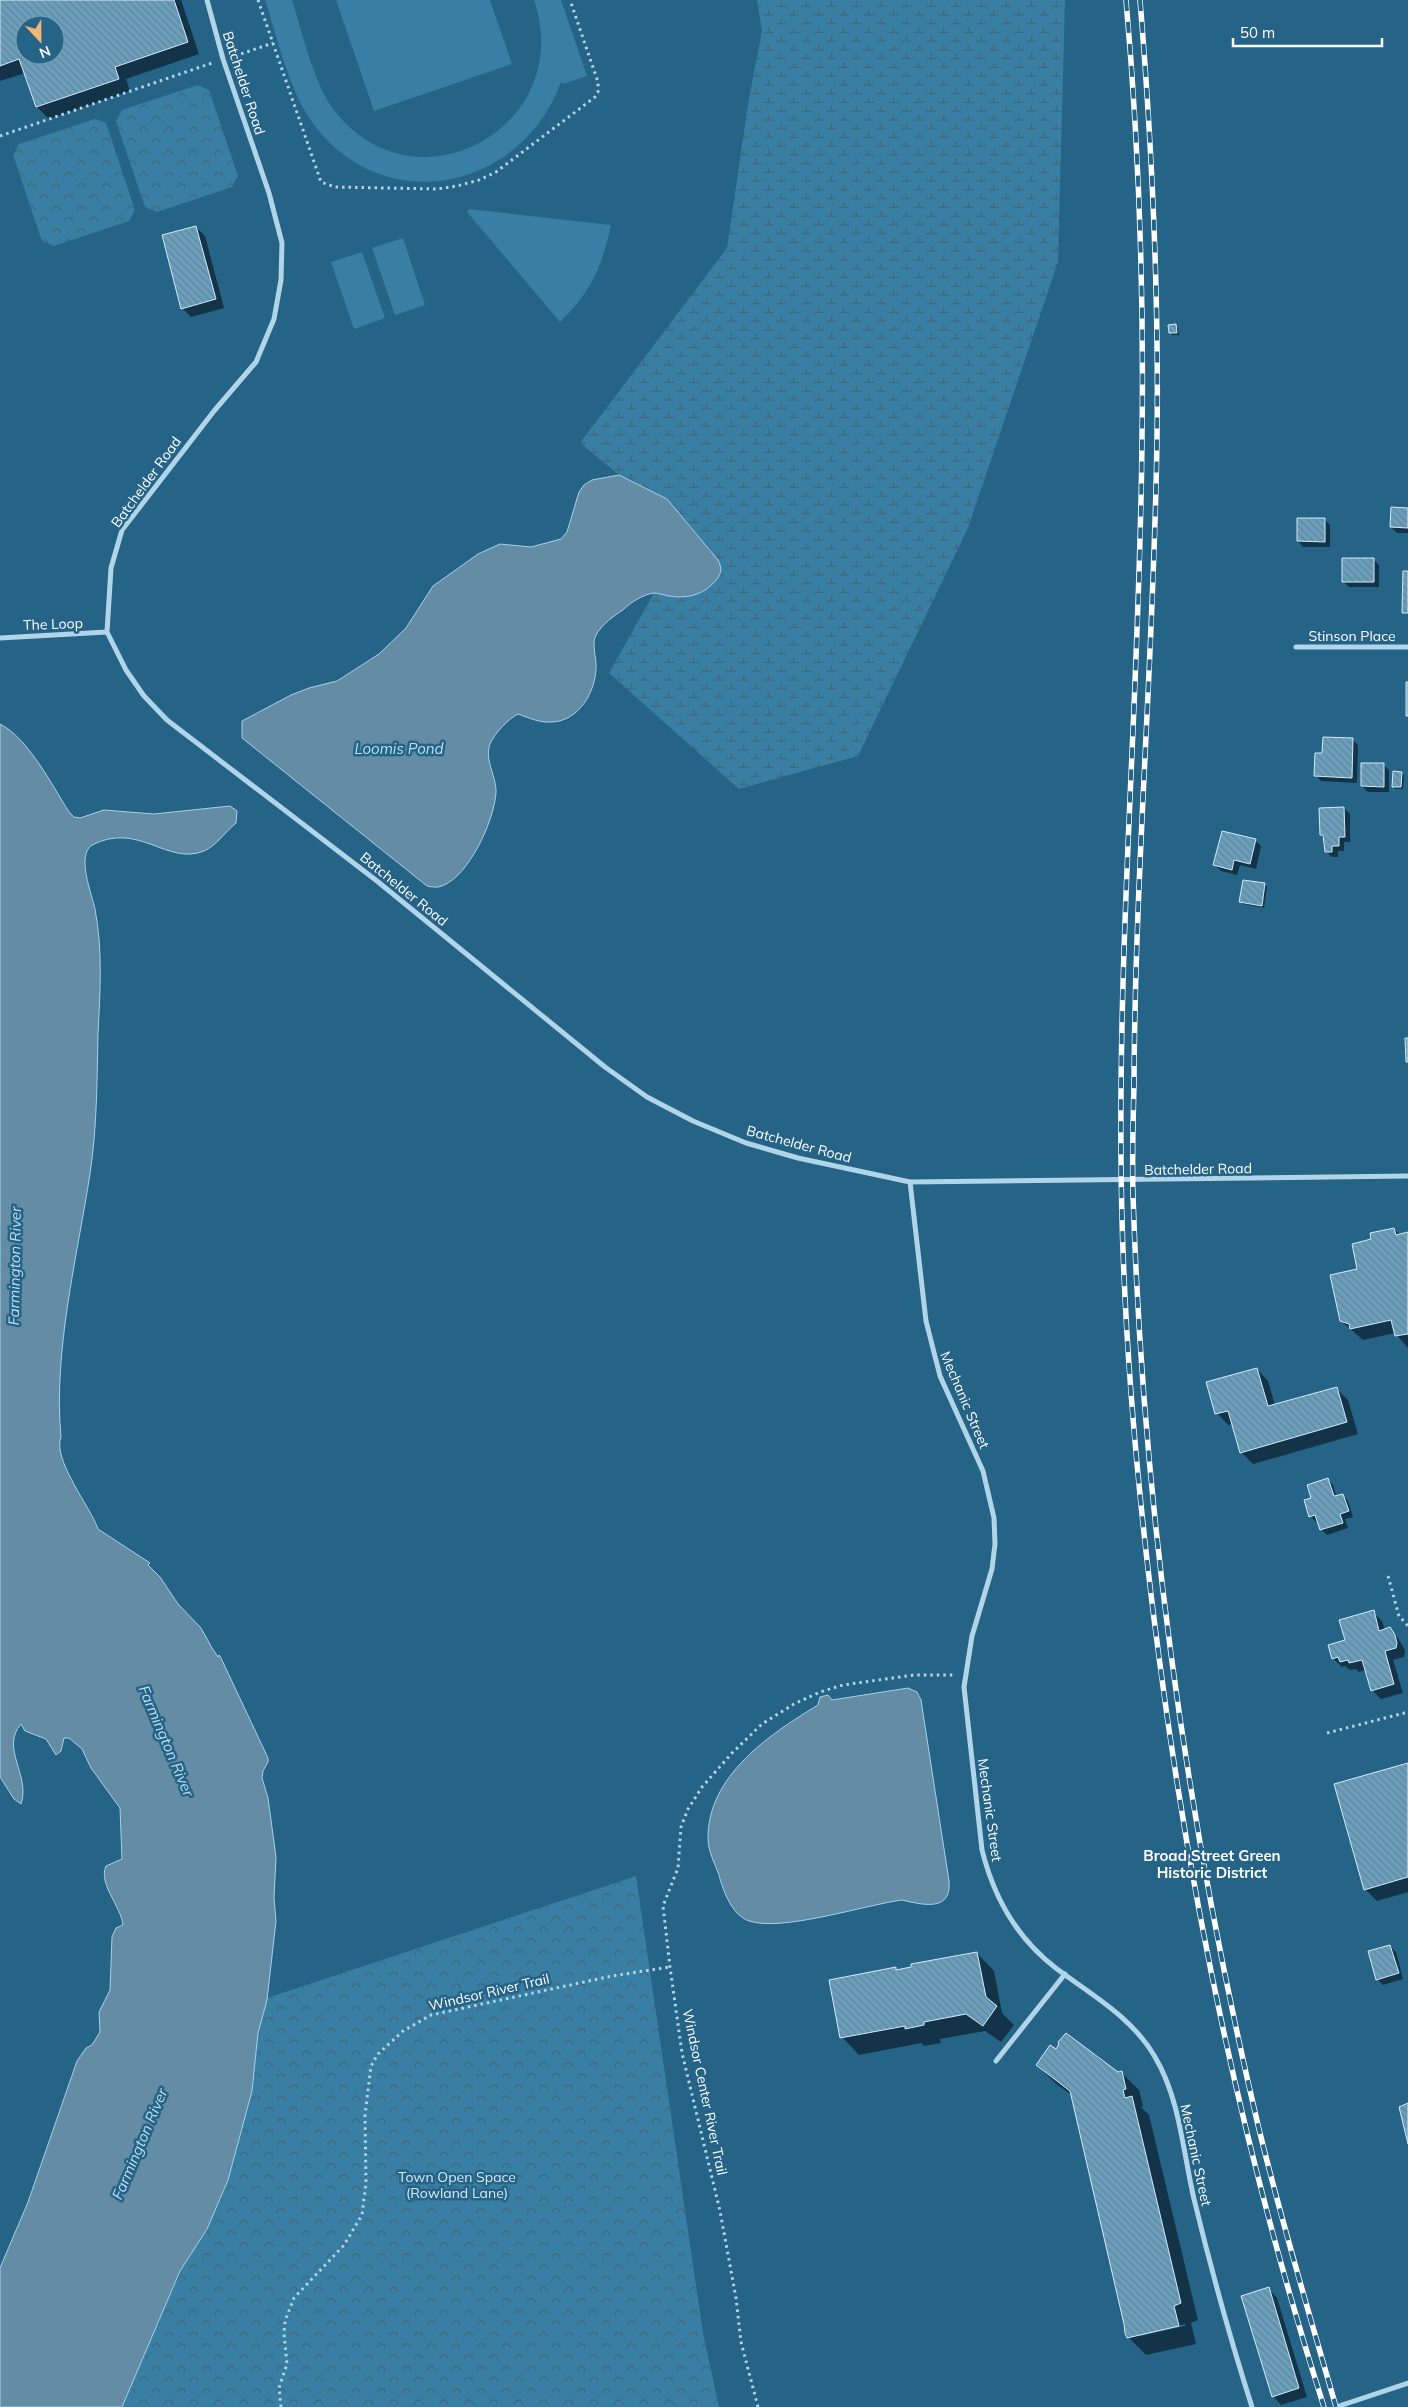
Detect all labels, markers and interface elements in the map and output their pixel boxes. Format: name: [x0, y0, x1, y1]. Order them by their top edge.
north arrow: [15, 15, 65, 65]
scale bar: [1233, 15, 1382, 47]
text: 50 m: [1240, 23, 1275, 42]
street label: Batchelder Road: [219, 29, 269, 137]
text: N: [37, 42, 53, 62]
street label: Batchelder Road: [107, 433, 185, 531]
street label: The Loop: [23, 614, 83, 634]
street label: Stinson Place: [1308, 627, 1396, 645]
water label: Loomis Pond: [354, 739, 444, 758]
street label: Batchelder Road: [356, 848, 452, 930]
street label: Batchelder Road: [745, 1121, 853, 1167]
street label: Batchelder Road: [1144, 1159, 1252, 1179]
water label: Farmington River: [4, 1206, 25, 1326]
street label: Mechanic Street: [936, 1349, 994, 1451]
water label: Farmington River: [134, 1682, 199, 1800]
street label: Mechanic Street: [974, 1757, 1006, 1863]
district label: Broad Street Green Historic District: [1143, 1846, 1281, 1882]
street label: Windsor River Trail: [427, 1969, 551, 2015]
street label: Windsor Center River Trail: [679, 2007, 731, 2177]
water label: Farmington River: [108, 2085, 172, 2202]
street label: Mechanic Street: [1176, 2102, 1216, 2208]
park label: Town Open Space (Rowland Lane): [398, 2168, 516, 2202]

